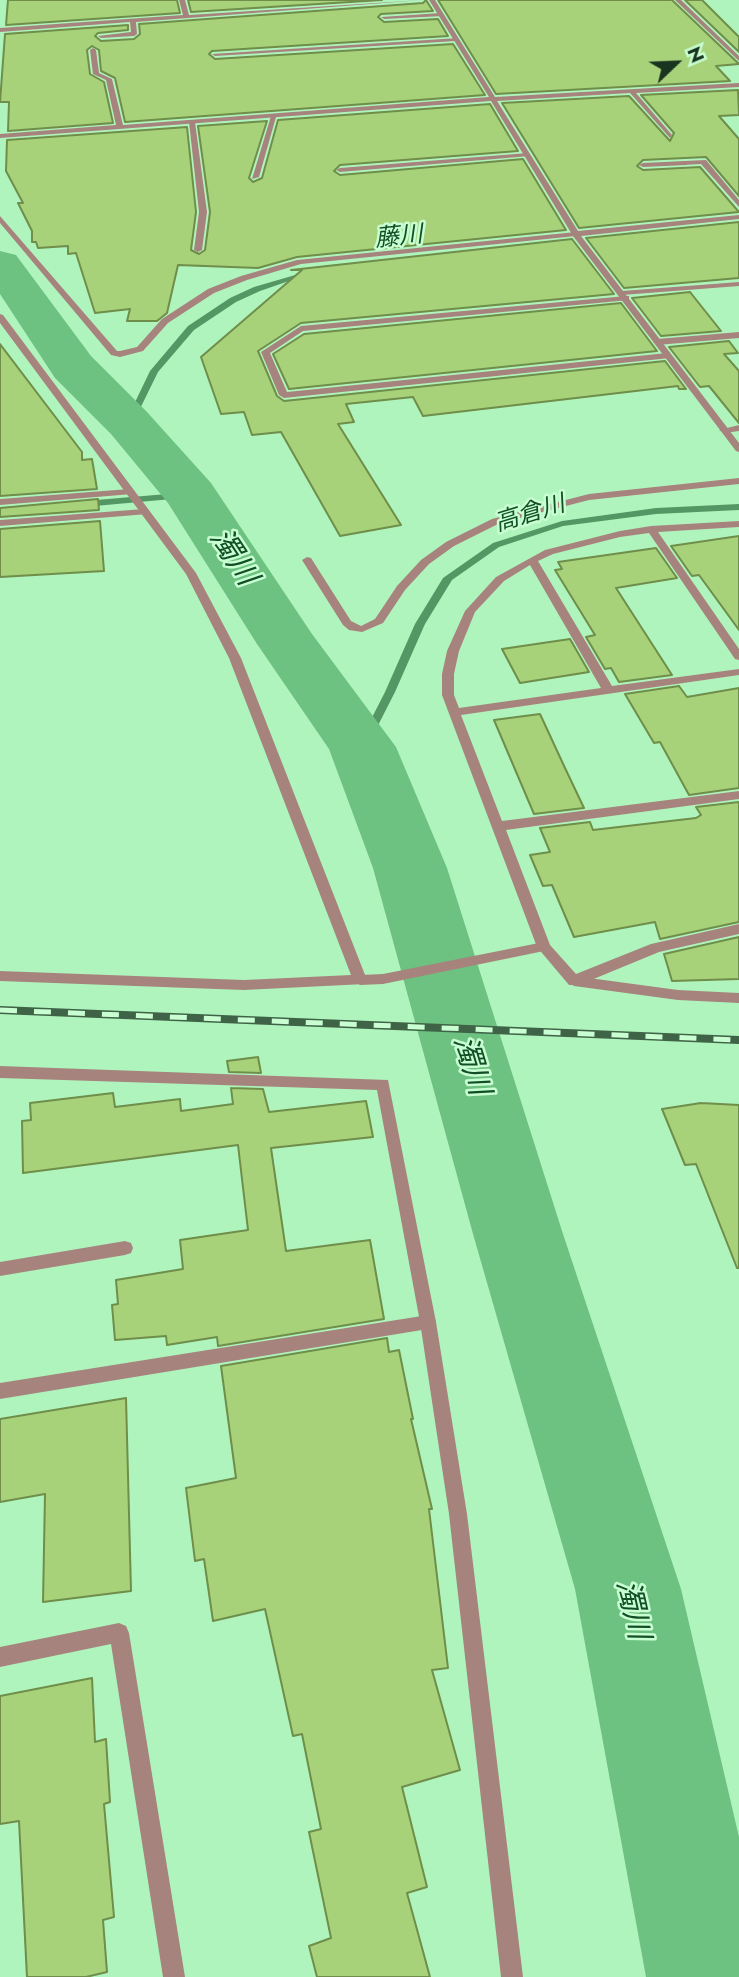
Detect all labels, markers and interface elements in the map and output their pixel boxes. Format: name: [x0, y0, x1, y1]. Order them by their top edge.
north arrow: [641, 28, 711, 98]
text: N: [680, 42, 711, 67]
water label: 藤川: [374, 221, 424, 255]
water label: 高倉川: [491, 491, 569, 539]
water label: 濁川: [201, 523, 263, 593]
water label: 濁川: [444, 1032, 496, 1100]
water label: 濁川: [607, 1577, 655, 1643]

